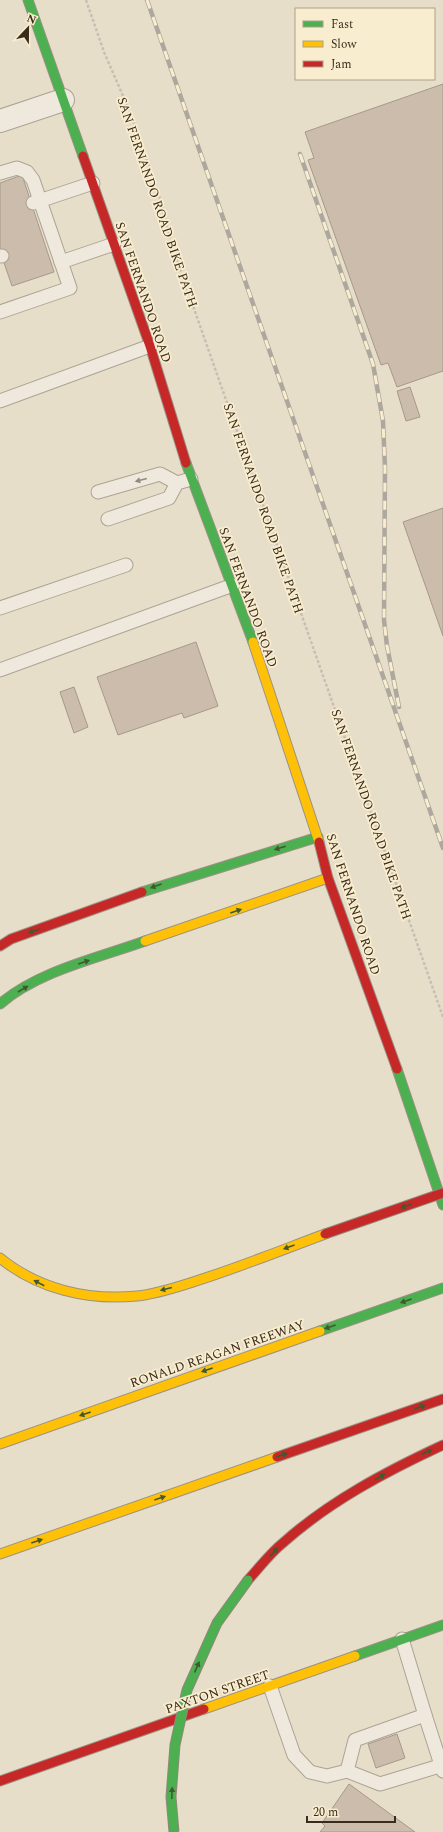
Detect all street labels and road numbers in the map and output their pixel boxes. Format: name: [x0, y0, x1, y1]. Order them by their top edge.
street label: SAN FERNANDO ROAD BIKE PATH: [115, 95, 201, 309]
street label: SAN FERNANDO ROAD: [113, 220, 175, 364]
street label: SAN FERNANDO ROAD BIKE PATH: [221, 401, 307, 615]
street label: SAN FERNANDO ROAD: [216, 525, 282, 669]
street label: SAN FERNANDO ROAD BIKE PATH: [329, 707, 415, 921]
street label: SAN FERNANDO ROAD: [324, 831, 384, 977]
street label: RONALD REAGAN FREEWAY: [127, 1315, 307, 1393]
street label: PAXTON STREET: [162, 1665, 272, 1719]

